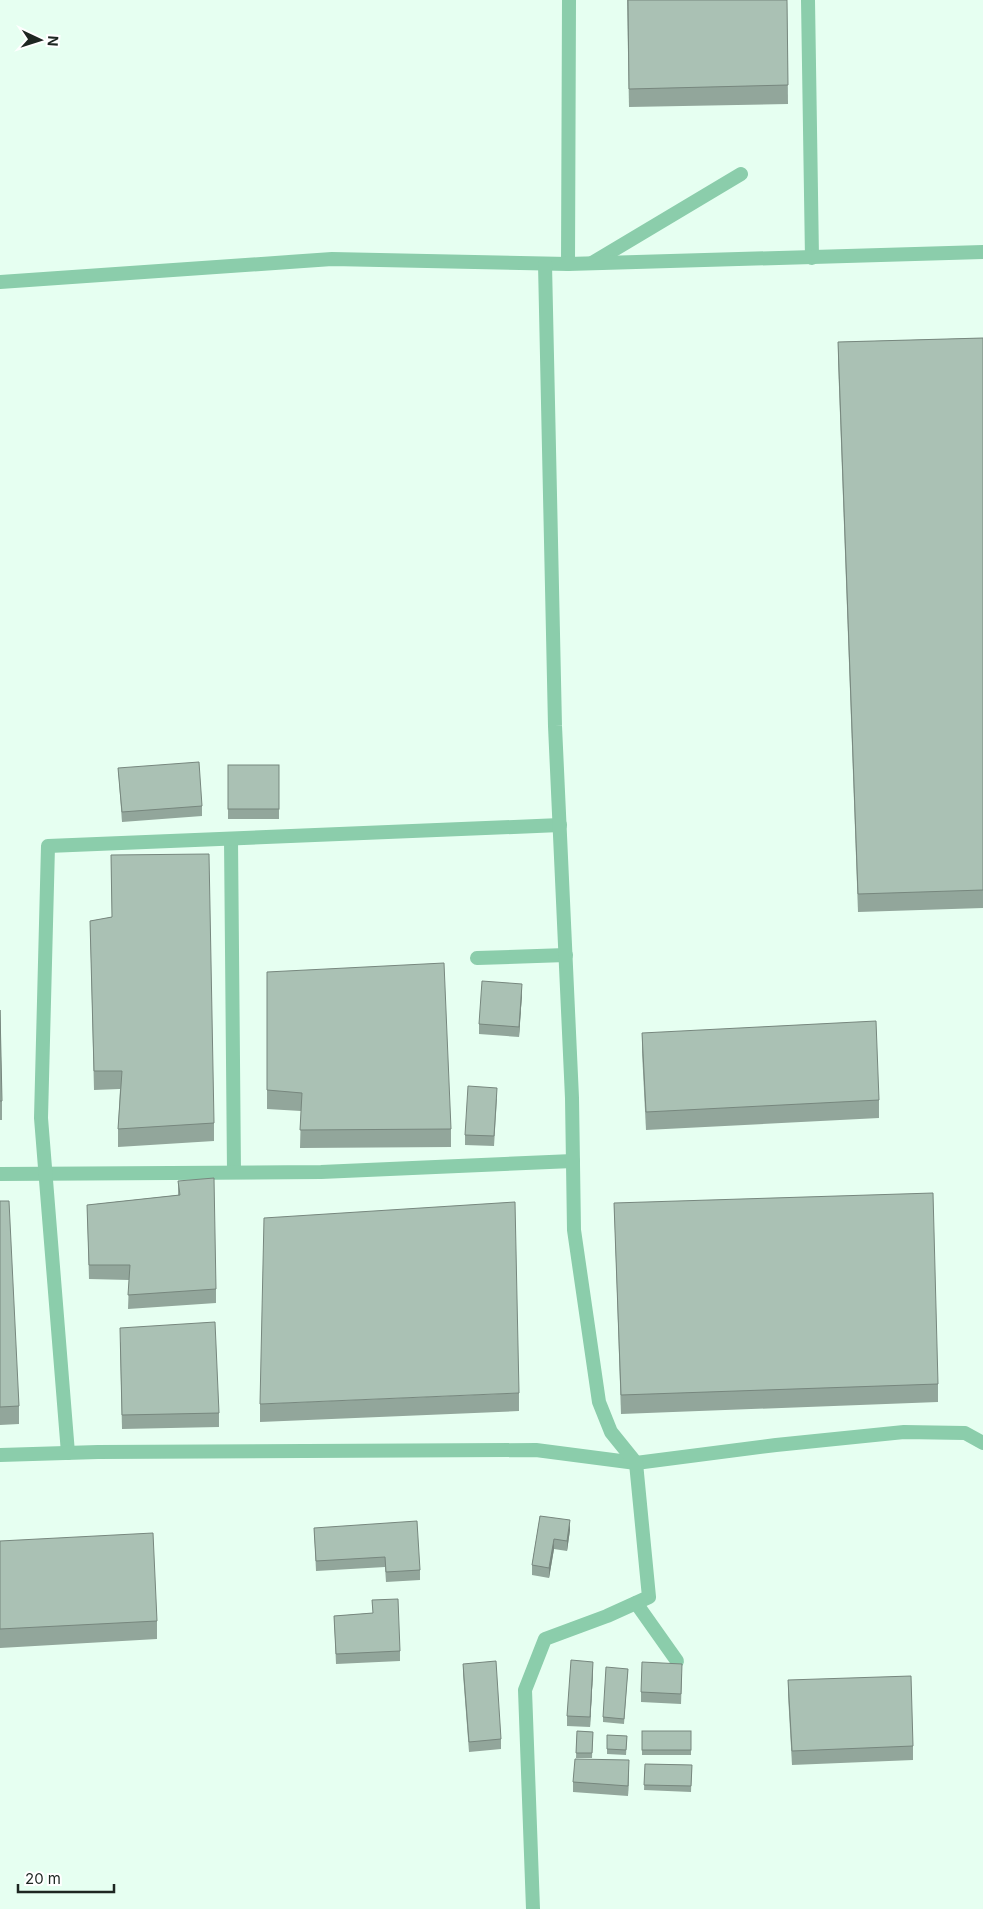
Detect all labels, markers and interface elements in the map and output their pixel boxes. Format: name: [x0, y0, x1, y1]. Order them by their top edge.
north arrow: [15, 15, 65, 65]
text: N: [45, 35, 62, 47]
scale bar: [18, 1862, 114, 1894]
text: 20 m: [25, 1869, 61, 1888]

